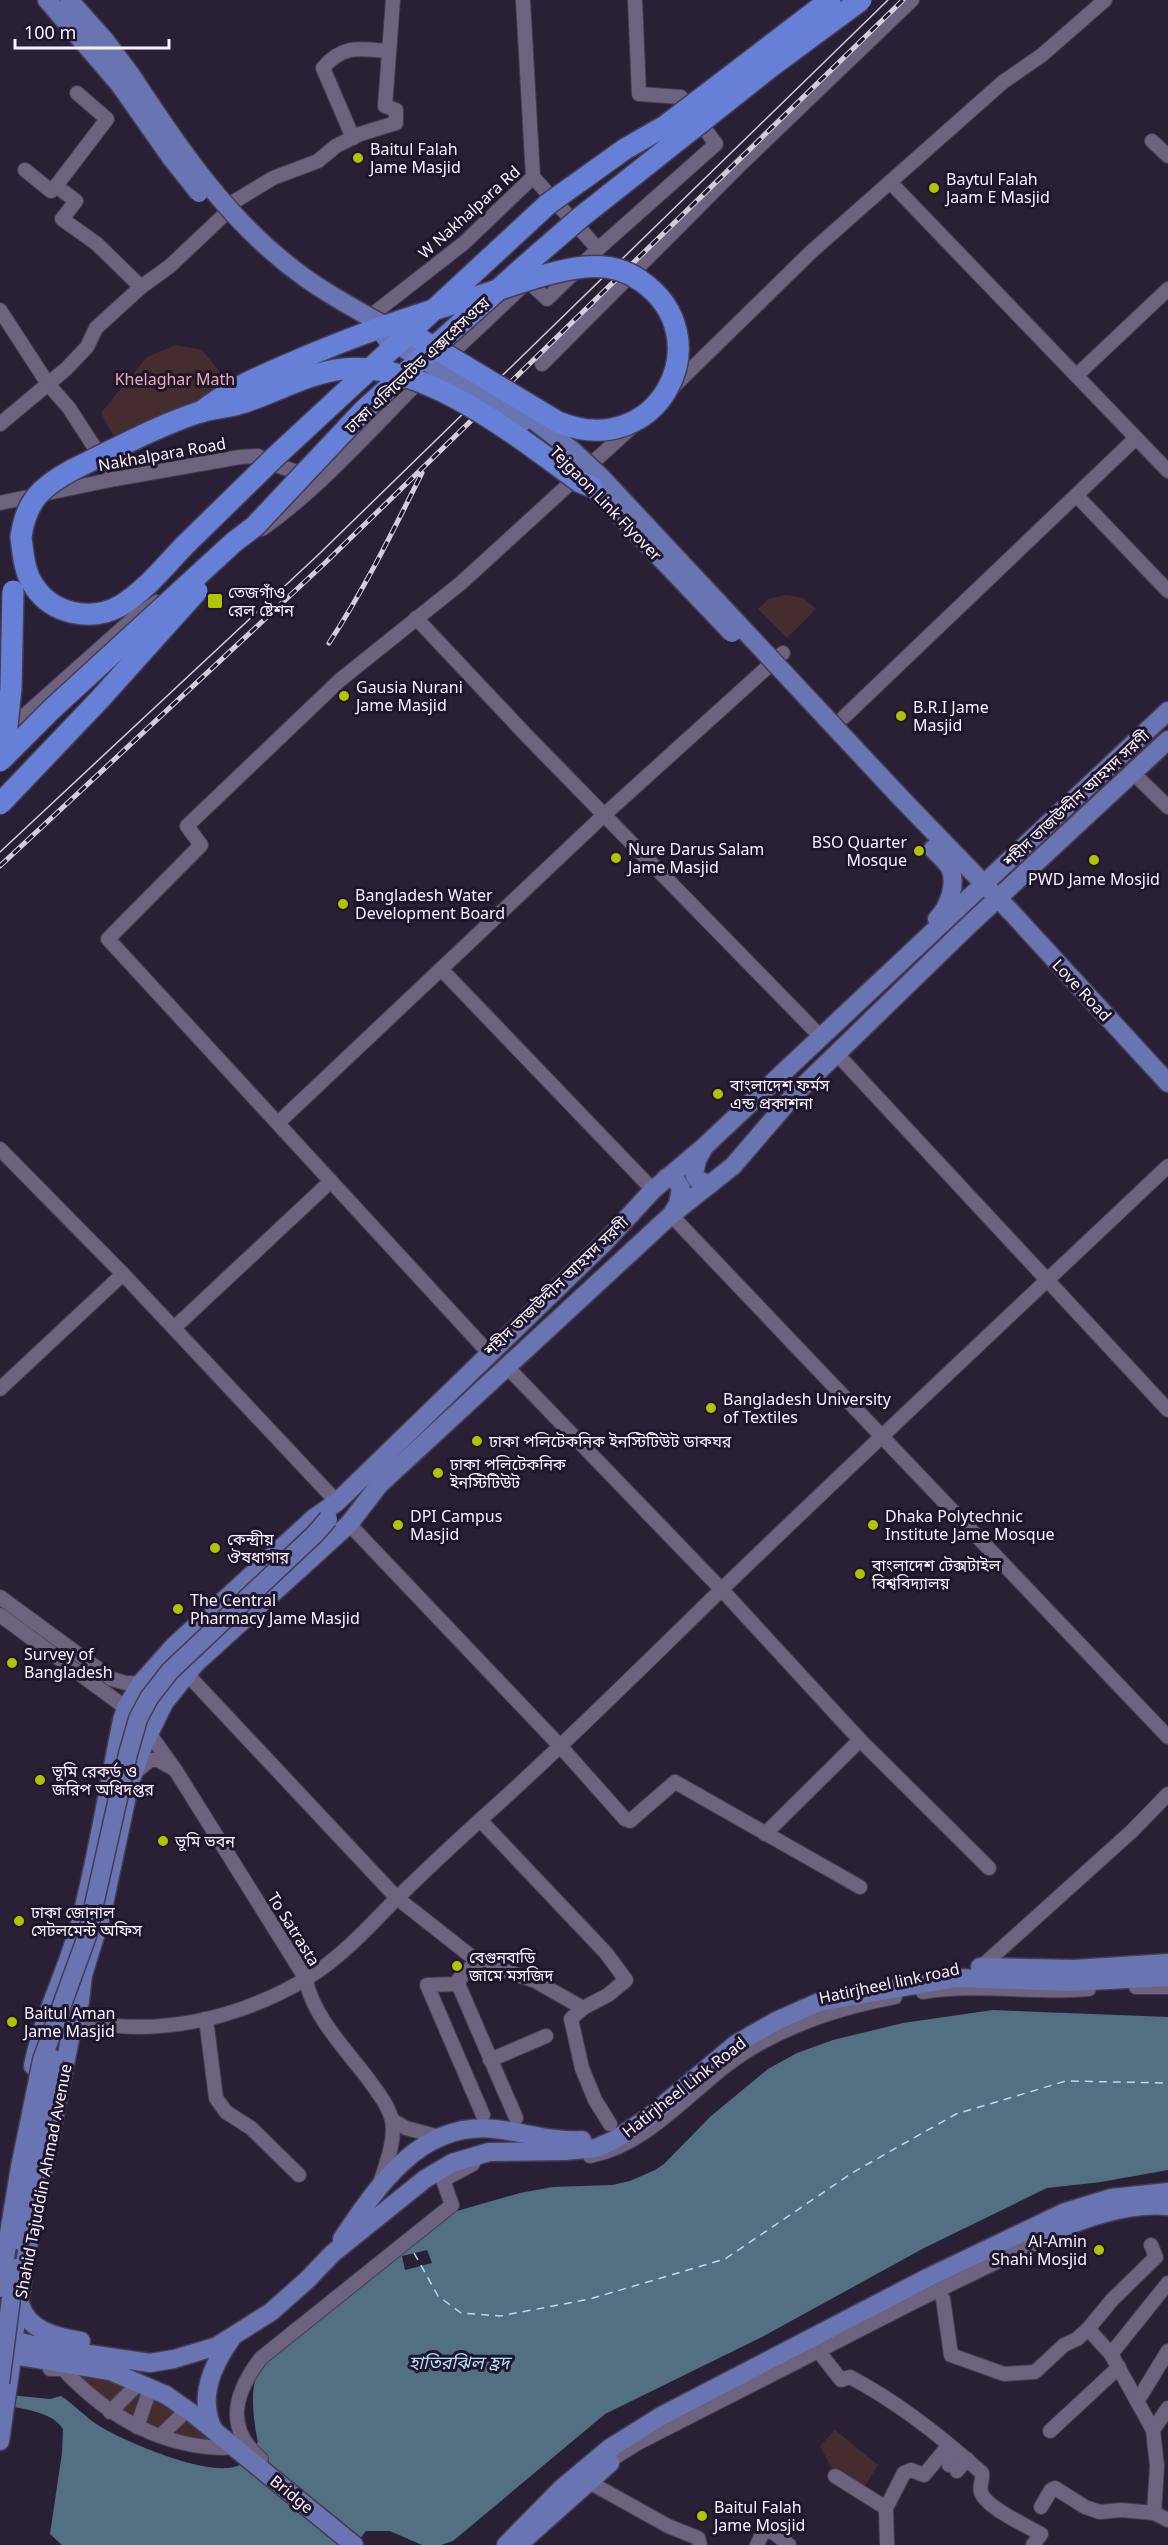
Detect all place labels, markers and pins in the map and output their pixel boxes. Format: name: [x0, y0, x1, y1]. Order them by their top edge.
place label: Baitul Falah Jame Masjid: [368, 138, 461, 178]
marker: Baitul Falah Jame Masjid: [351, 151, 365, 165]
place label: Baytul Falah Jaam E Masjid: [944, 168, 1050, 208]
marker: Baytul Falah Jaam E Masjid: [927, 181, 941, 195]
place label: তেজগাঁও রেল ষ্টেশন: [228, 581, 294, 621]
marker: তেজগাঁও রেল ষ্টেশন: [206, 592, 224, 610]
place label: Gausia Nurani Jame Masjid: [354, 676, 463, 716]
marker: Gausia Nurani Jame Masjid: [337, 689, 351, 703]
place label: B.R.I Jame Masjid: [913, 696, 989, 736]
marker: B.R.I Jame Masjid: [894, 709, 908, 723]
place label: BSO Quarter Mosque: [812, 831, 907, 871]
place label: Nure Darus Salam Jame Masjid: [626, 838, 764, 878]
marker: BSO Quarter Mosque: [912, 844, 926, 858]
marker: Nure Darus Salam Jame Masjid: [609, 851, 623, 865]
marker: PWD Jame Mosjid: [1087, 853, 1101, 867]
place label: PWD Jame Mosjid: [1028, 868, 1160, 890]
place label: Bangladesh Water Development Board: [355, 884, 505, 924]
marker: Bangladesh Water Development Board: [336, 897, 350, 911]
place label: বাংলাদেশ ফর্মস এন্ড প্রকাশনা: [729, 1074, 831, 1114]
marker: বাংলাদেশ ফর্মস এন্ড প্রকাশনা: [711, 1087, 725, 1101]
place label: Bangladesh University of Textiles: [723, 1388, 892, 1428]
marker: Bangladesh University of Textiles: [704, 1401, 718, 1415]
place label: ঢাকা পলিটেকনিক ইনস্টিটিউট ডাকঘর: [488, 1430, 732, 1452]
marker: ঢাকা পলিটেকনিক ইনস্টিটিউট ডাকঘর: [470, 1434, 484, 1448]
place label: ঢাকা পলিটেকনিক ইনস্টিটিউট: [449, 1453, 567, 1493]
marker: ঢাকা পলিটেকনিক ইনস্টিটিউট: [431, 1466, 445, 1480]
place label: DPI Campus Masjid: [410, 1505, 502, 1545]
place label: Dhaka Polytechnic Institute Jame Mosque: [885, 1505, 1055, 1545]
marker: DPI Campus Masjid: [391, 1518, 405, 1532]
marker: Dhaka Polytechnic Institute Jame Mosque: [866, 1518, 880, 1532]
place label: কেন্দ্রীয় ঔষধাগার: [227, 1528, 289, 1568]
marker: কেন্দ্রীয় ঔষধাগার: [208, 1541, 222, 1555]
place label: বাংলাদেশ টেক্সটাইল বিশ্ববিদ্যালয়: [871, 1554, 1001, 1594]
marker: বাংলাদেশ টেক্সটাইল বিশ্ববিদ্যালয়: [853, 1567, 867, 1581]
place label: The Central Pharmacy Jame Masjid: [190, 1589, 360, 1629]
marker: The Central Pharmacy Jame Masjid: [171, 1602, 185, 1616]
place label: Survey of Bangladesh: [24, 1643, 113, 1683]
marker: Survey of Bangladesh: [5, 1656, 19, 1670]
place label: ভূমি রেকর্ড ও জরিপ অধিদপ্তর: [51, 1760, 154, 1800]
marker: ভূমি রেকর্ড ও জরিপ অধিদপ্তর: [33, 1773, 47, 1787]
place label: ভূমি ভবন: [174, 1830, 235, 1852]
marker: ভূমি ভবন: [156, 1834, 170, 1848]
place label: ঢাকা জোনাল সেটলমেন্ট অফিস: [30, 1901, 143, 1941]
marker: ঢাকা জোনাল সেটলমেন্ট অফিস: [12, 1914, 26, 1928]
place label: বেগুনবাড়ি জামে মসজিদ: [468, 1946, 555, 1986]
marker: বেগুনবাড়ি জামে মসজিদ: [450, 1959, 464, 1973]
place label: Baitul Aman Jame Masjid: [22, 2002, 116, 2042]
marker: Baitul Aman Jame Masjid: [5, 2015, 19, 2029]
place label: Al-Amin Shahi Mosjid: [991, 2230, 1087, 2270]
marker: Al-Amin Shahi Mosjid: [1092, 2243, 1106, 2257]
place label: Baitul Falah Jame Mosjid: [712, 2496, 805, 2536]
marker: Baitul Falah Jame Mosjid: [695, 2509, 709, 2523]

